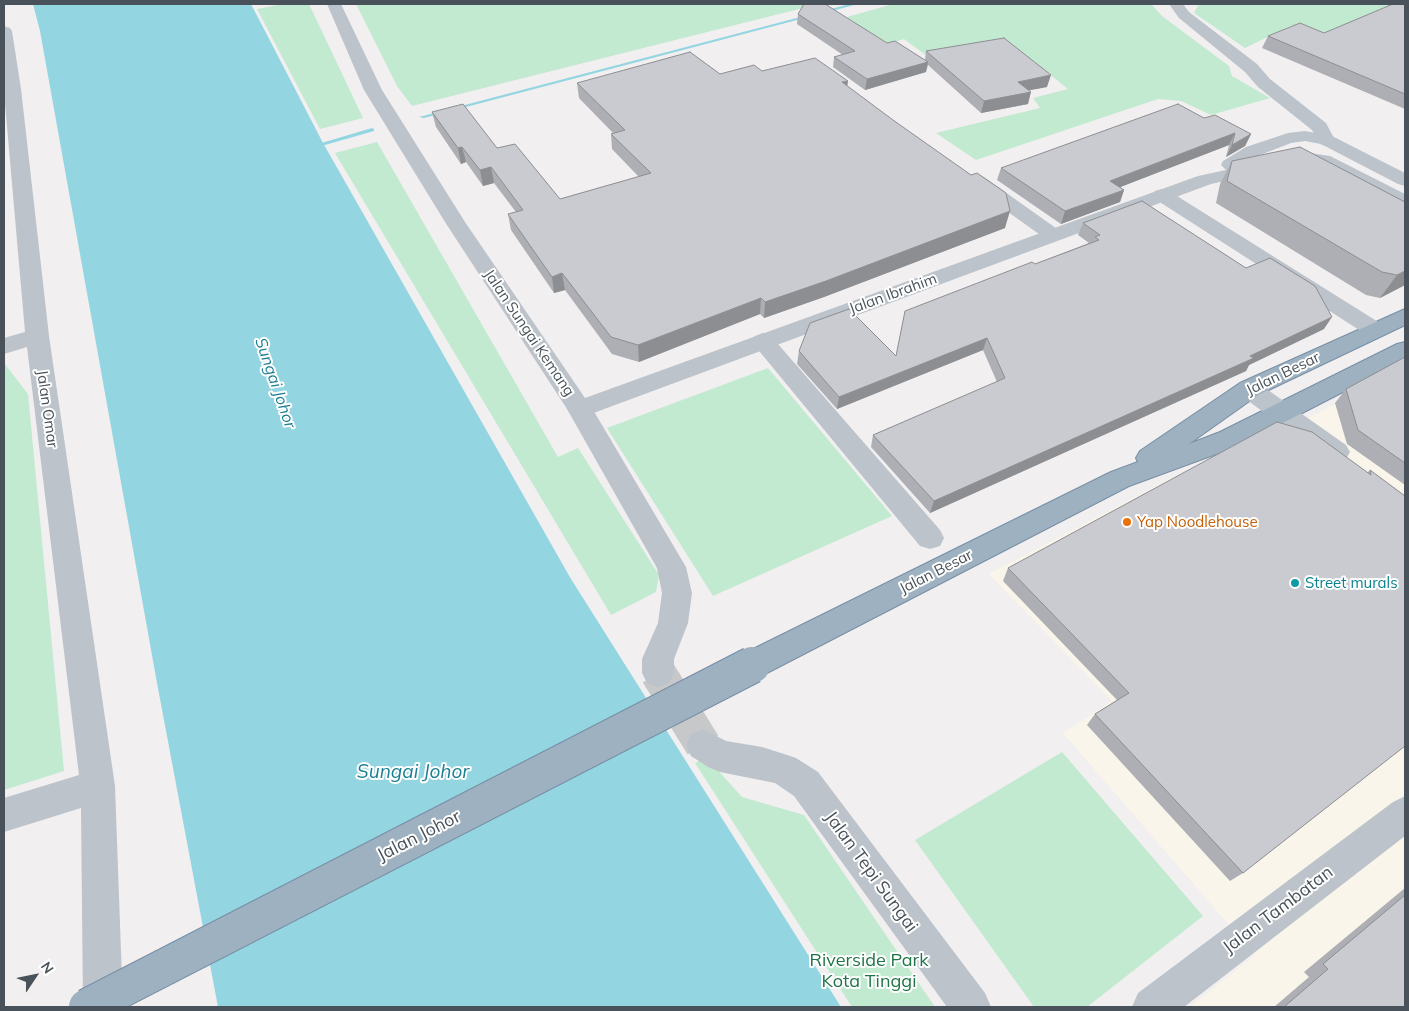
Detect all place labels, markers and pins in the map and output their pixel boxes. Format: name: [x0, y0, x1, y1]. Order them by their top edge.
place label: Yap Noodlehouse: [1137, 513, 1258, 531]
marker: Yap Noodlehouse: [1121, 516, 1133, 528]
place label: Street murals: [1305, 574, 1398, 592]
marker: Street murals: [1289, 577, 1301, 589]

